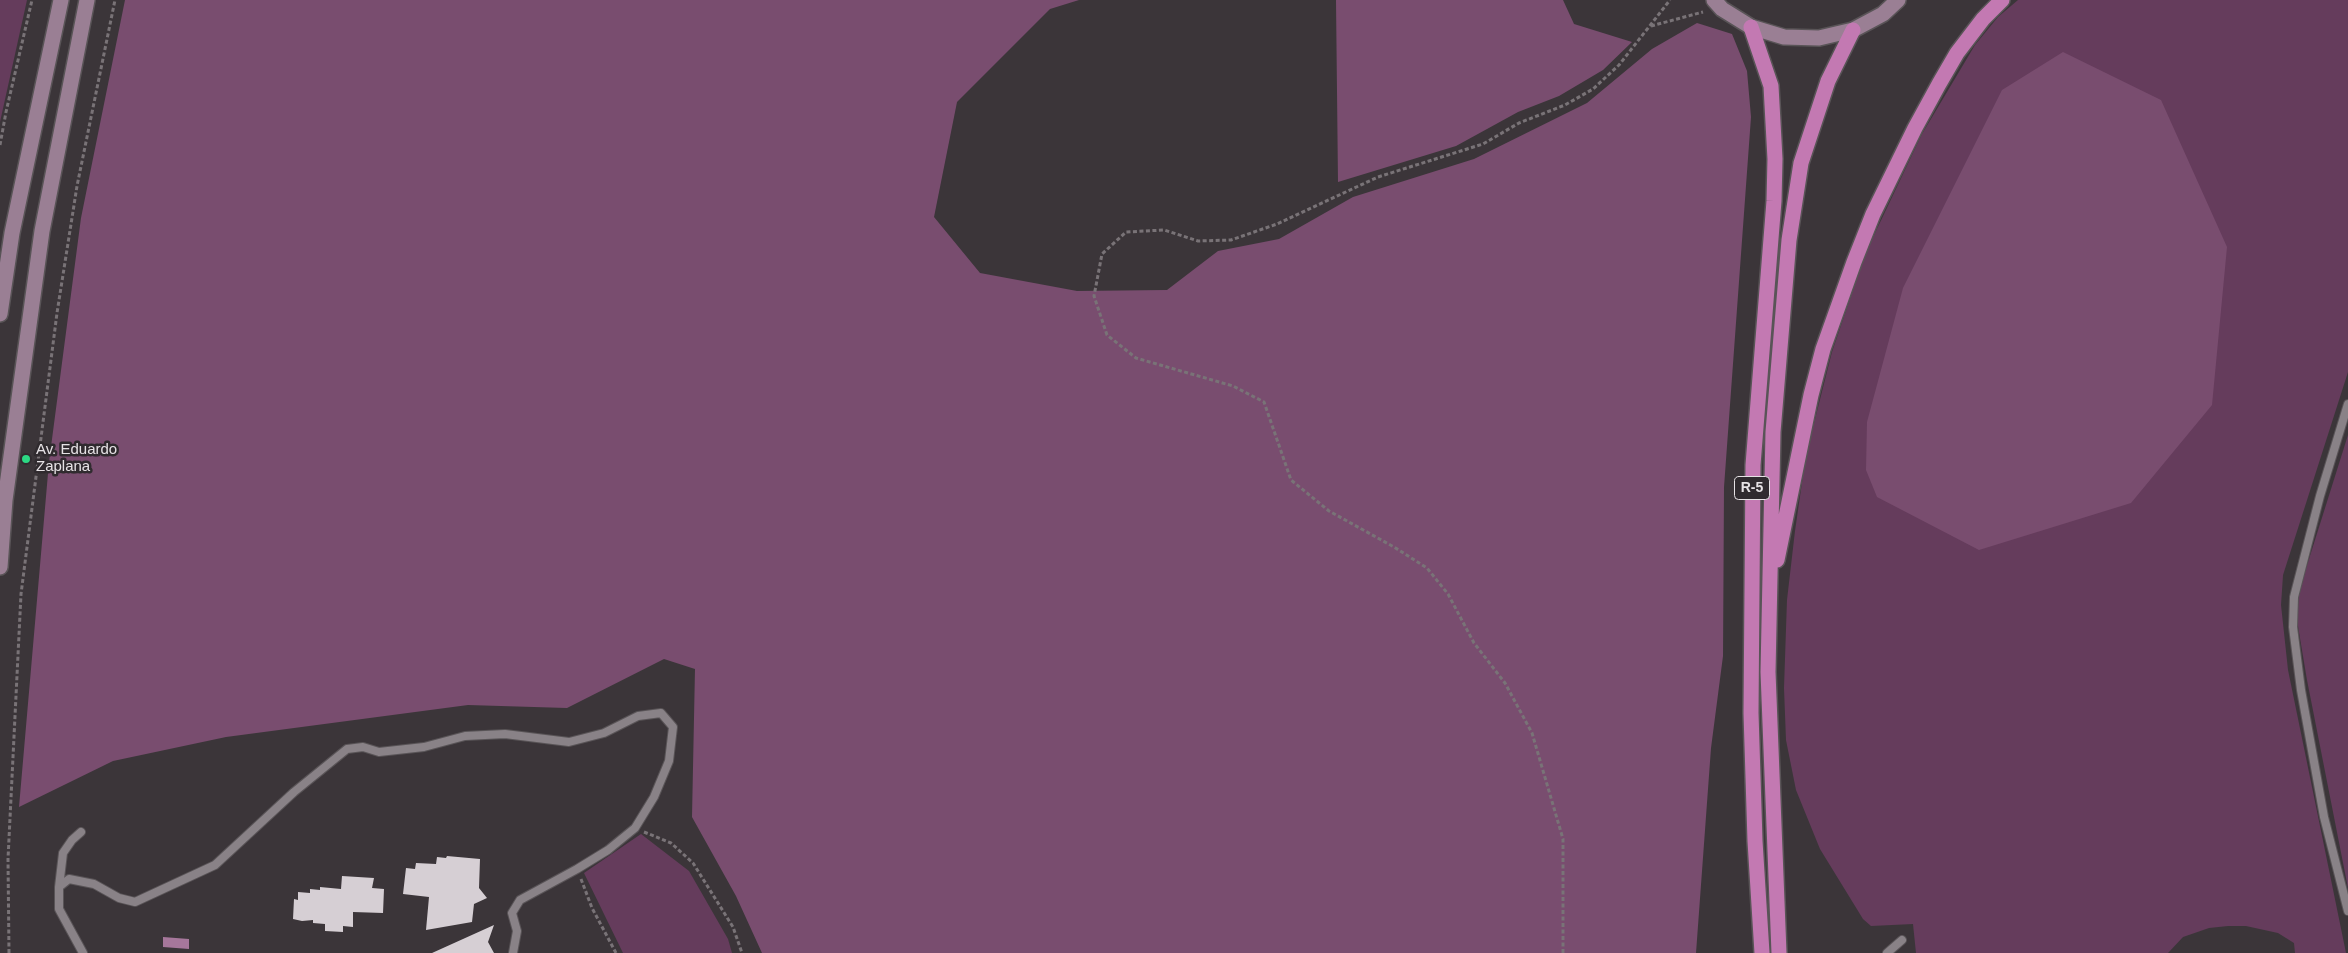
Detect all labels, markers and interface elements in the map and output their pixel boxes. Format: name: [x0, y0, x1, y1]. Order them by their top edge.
place label: Av. Eduardo Zaplana: [36, 441, 117, 476]
marker: Av. Eduardo Zaplana: [20, 453, 32, 465]
road number: R-5: [1734, 476, 1770, 499]

